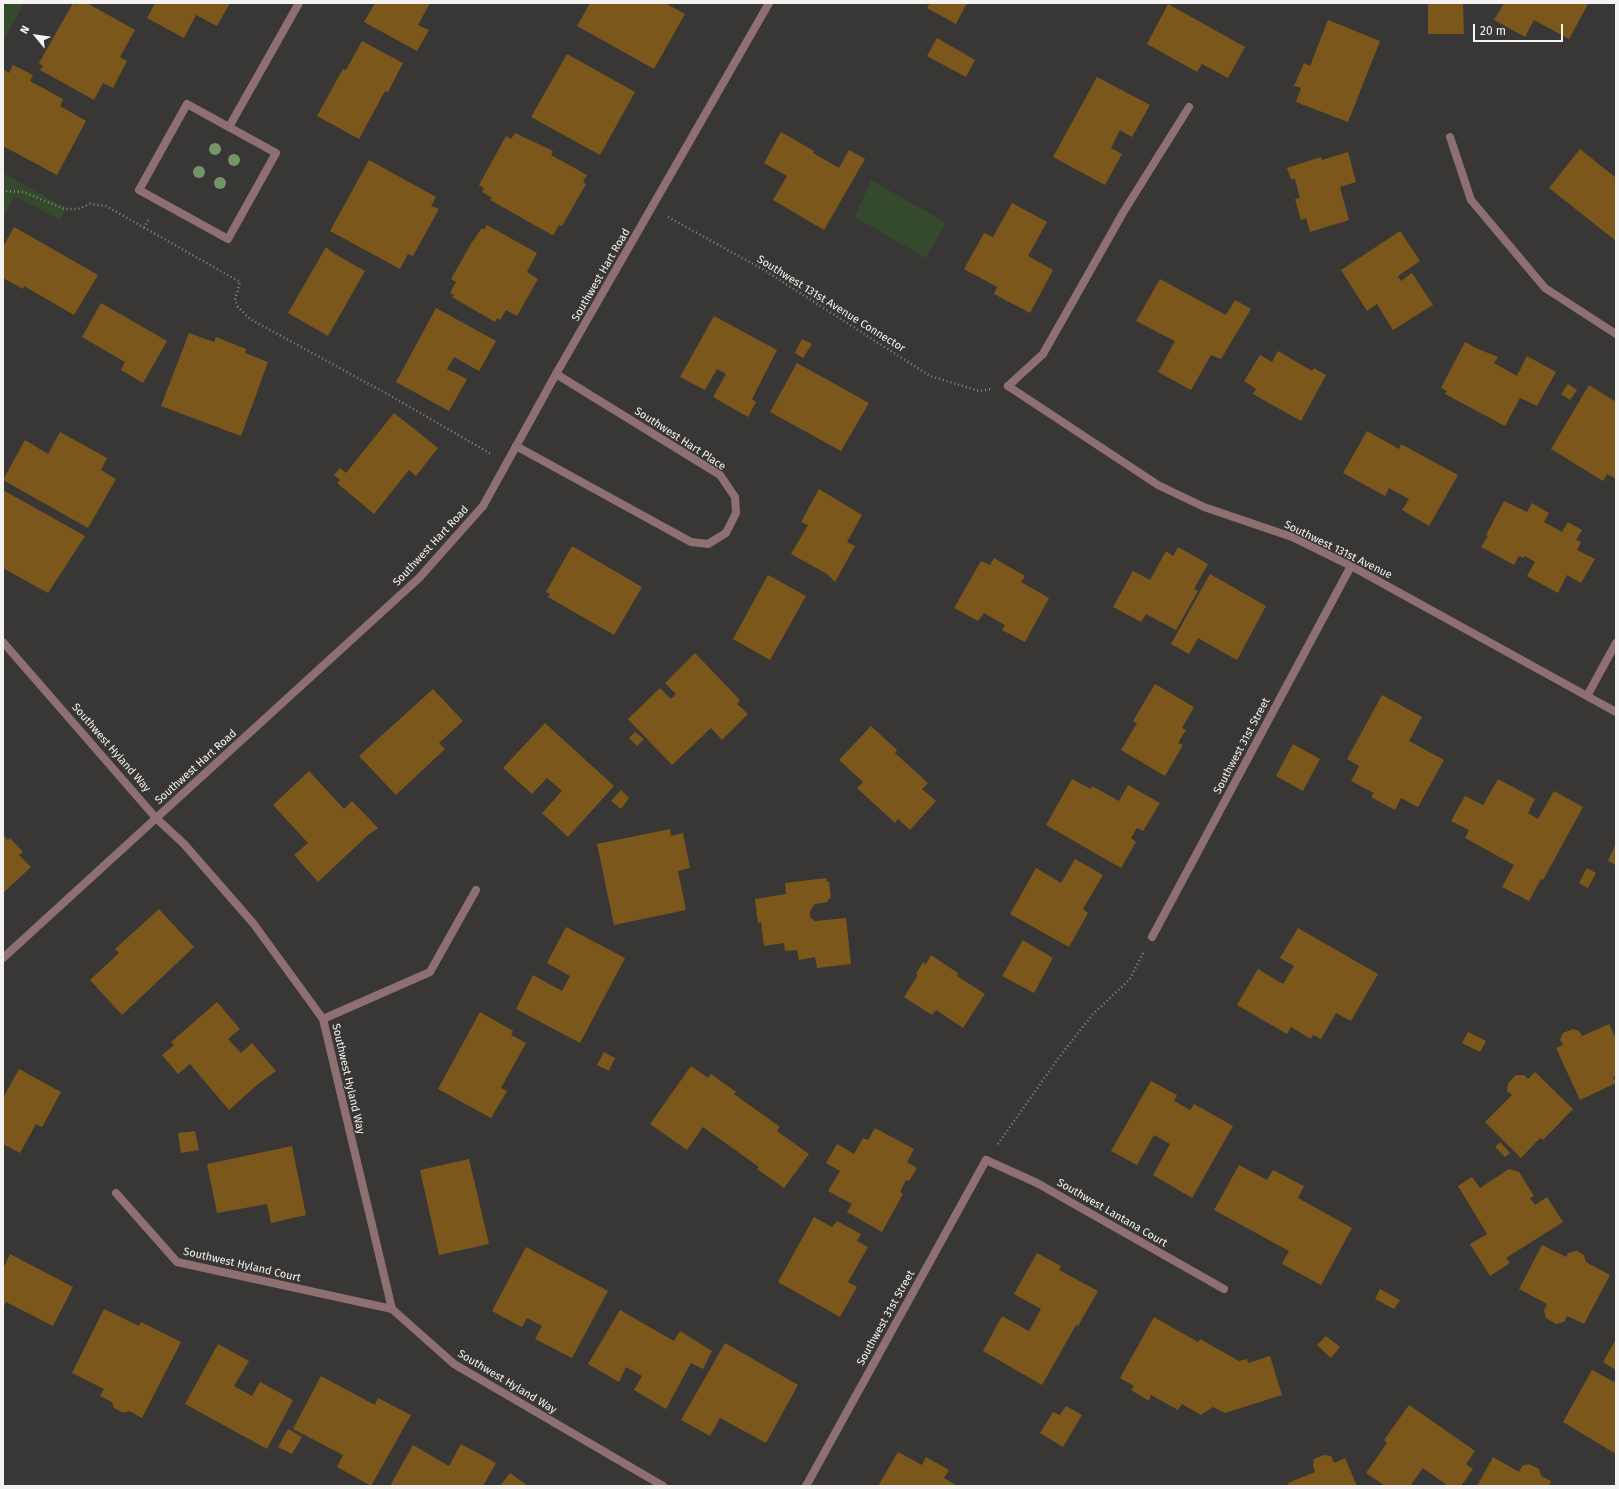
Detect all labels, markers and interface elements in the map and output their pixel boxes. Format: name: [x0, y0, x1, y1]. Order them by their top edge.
north arrow: [16, 16, 56, 56]
scale bar: [1475, 16, 1565, 42]
text: N: [18, 24, 33, 36]
text: 20 m: [1480, 24, 1506, 38]
street label: Southwest Hart Road: [569, 226, 633, 324]
street label: Southwest 131st Avenue Connector: [754, 253, 908, 355]
street label: Southwest Hart Place: [632, 405, 728, 473]
street label: Southwest Hart Road: [390, 503, 472, 589]
street label: Southwest 131st Avenue: [1282, 518, 1394, 582]
street label: Southwest 31st Street: [1211, 696, 1273, 796]
street label: Southwest Hyland Way: [69, 701, 153, 795]
street label: Southwest Hart Road: [153, 727, 239, 807]
street label: Southwest Hyland Way: [329, 1022, 367, 1136]
street label: Southwest Lantana Court: [1055, 1176, 1169, 1250]
street label: Southwest Hyland Court: [182, 1245, 302, 1285]
street label: Southwest 31st Street: [854, 1268, 918, 1368]
street label: Southwest Hyland Way: [455, 1347, 559, 1417]

